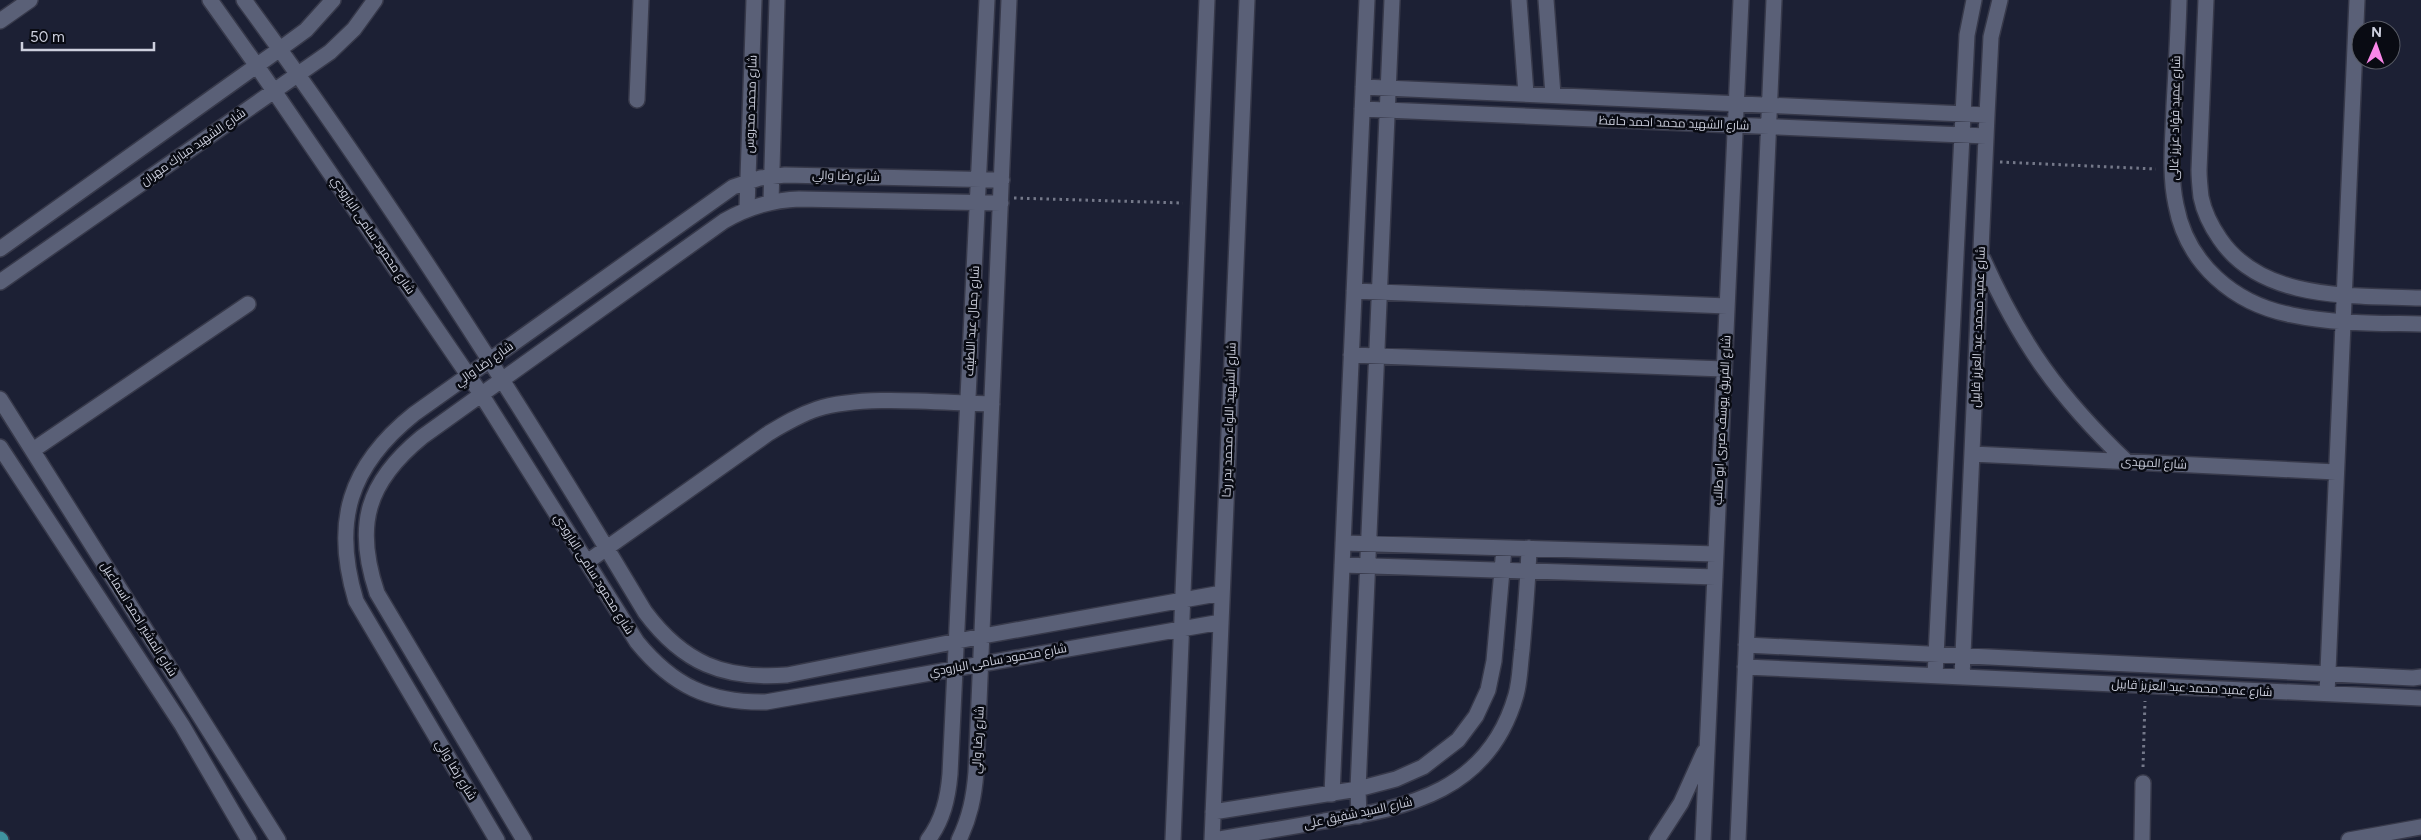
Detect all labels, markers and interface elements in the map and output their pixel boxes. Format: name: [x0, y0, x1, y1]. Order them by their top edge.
scale bar: [22, 20, 155, 52]
north arrow: [2351, 20, 2401, 70]
text: N: [2371, 24, 2382, 41]
text: 50 m: [30, 28, 65, 46]
street label: شارع محمد محروس: [742, 55, 761, 153]
street label: شارع عميد فؤاد عزيز غالى: [2167, 55, 2184, 181]
street label: شارع الشهيد مبارك مهران: [138, 105, 249, 189]
street label: شارع الشهيد محمد احمد حافظ: [1598, 113, 1750, 134]
street label: شارع رضا والي: [812, 168, 880, 187]
street label: شارع محمود سامى البارودي: [326, 173, 418, 298]
street label: شارع عميد محمد عبد العزيز قابيل: [1968, 246, 1989, 408]
street label: شارع جمال عبد اللطيف: [962, 265, 983, 377]
street label: شارع الفريق يوسف صبرى ابو طالب: [1711, 335, 1734, 505]
street label: شارع رضا والي: [452, 339, 518, 392]
street label: شارع الشهيد اللواء محمد بدر رخا: [1219, 342, 1240, 498]
street label: شارع المهدى: [2121, 454, 2187, 473]
street label: شارع محمود سامى البارودي: [549, 511, 637, 639]
street label: شارع المشير احمد اسماعيل: [97, 559, 180, 679]
street label: شارع محمود سامى البارودي: [928, 641, 1069, 682]
street label: شارع عميد محمد عبد العزيز قابيل: [2111, 677, 2273, 700]
street label: شارع رضا والي: [969, 706, 990, 774]
street label: شارع رضا والي: [430, 737, 479, 804]
street label: شارع السيد شفيق على: [1302, 795, 1414, 832]

